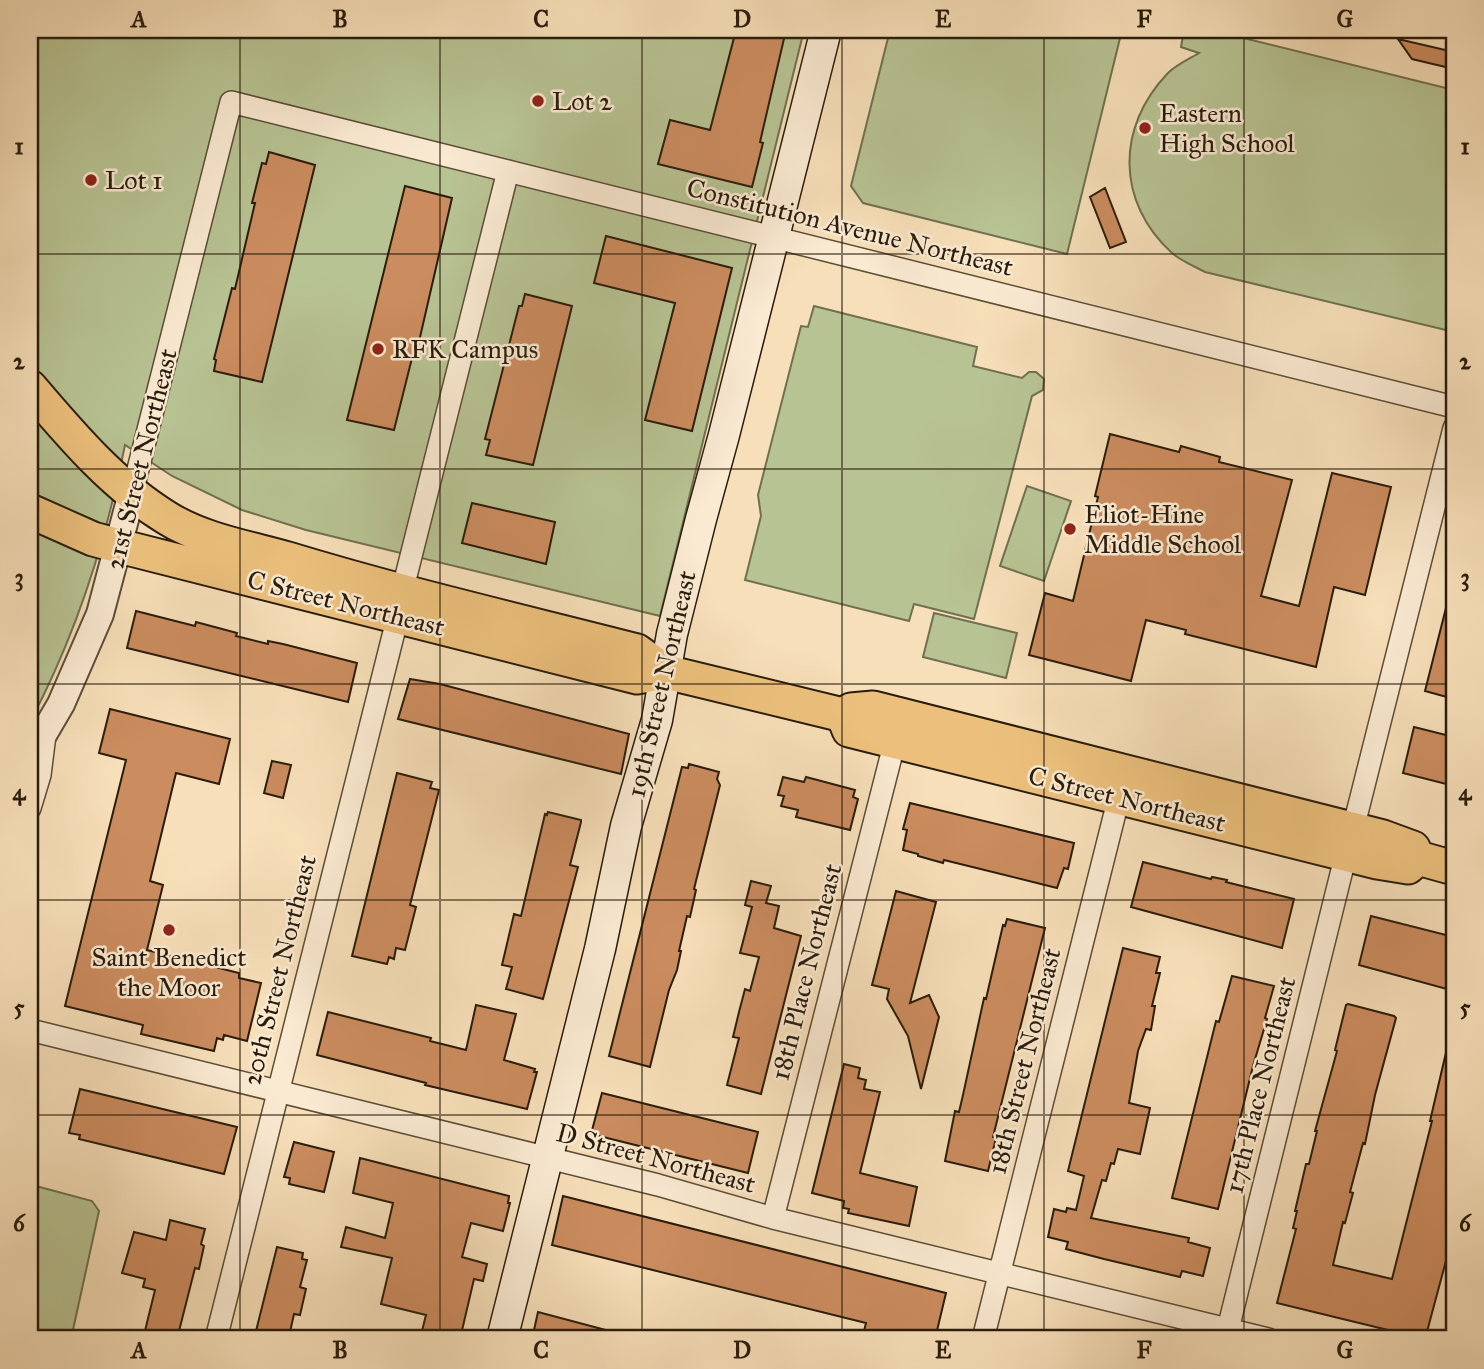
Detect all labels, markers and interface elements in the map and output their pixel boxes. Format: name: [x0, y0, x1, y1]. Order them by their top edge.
text: A: [129, 5, 147, 33]
text: B: [332, 5, 348, 33]
text: C: [533, 5, 549, 33]
text: D: [733, 5, 751, 33]
text: E: [935, 5, 952, 33]
text: F: [1136, 5, 1152, 33]
text: G: [1337, 5, 1354, 33]
place label: Lot 2: [552, 85, 612, 117]
marker: Lot 2: [530, 93, 546, 109]
place label: Eastern High School: [1159, 97, 1295, 159]
marker: Eastern High School: [1137, 120, 1153, 136]
text: 1: [14, 132, 24, 160]
text: 1: [1460, 132, 1470, 160]
place label: Lot 1: [105, 164, 163, 196]
street label: Constitution Avenue Northeast: [683, 171, 1017, 283]
marker: Lot 1: [83, 172, 99, 188]
place label: RFK Campus: [392, 333, 538, 365]
marker: RFK Campus: [370, 341, 386, 357]
street label: 21st Street Northeast: [98, 345, 184, 573]
text: 2: [13, 347, 25, 375]
text: 2: [1459, 347, 1471, 375]
place label: Eliot-Hine Middle School: [1084, 498, 1241, 560]
marker: Eliot-Hine Middle School: [1062, 521, 1078, 537]
text: 3: [14, 563, 24, 592]
street label: C Street Northeast: [244, 563, 448, 643]
text: 3: [1460, 563, 1470, 592]
street label: 19th Street Northeast: [619, 567, 703, 801]
street label: C Street Northeast: [1025, 759, 1229, 839]
text: 4: [13, 778, 27, 806]
text: 4: [1459, 778, 1473, 806]
street label: 20th Street Northeast: [235, 852, 323, 1088]
street label: 18th Place Northeast: [764, 860, 848, 1084]
marker: Saint Benedict the Moor: [161, 922, 177, 938]
place label: Saint Benedict the Moor: [91, 941, 247, 1003]
street label: 18th Street Northeast: [980, 944, 1068, 1178]
street label: 17th Place Northeast: [1218, 973, 1302, 1197]
text: 5: [14, 993, 25, 1021]
text: 5: [1460, 993, 1471, 1021]
street label: D Street Northeast: [553, 1116, 759, 1200]
text: 6: [13, 1209, 26, 1237]
text: 6: [1459, 1209, 1472, 1237]
text: A: [129, 1336, 147, 1364]
text: B: [332, 1336, 348, 1364]
text: C: [533, 1336, 549, 1364]
text: D: [733, 1336, 751, 1364]
text: E: [935, 1336, 952, 1364]
text: F: [1136, 1336, 1152, 1364]
text: G: [1337, 1336, 1354, 1364]

